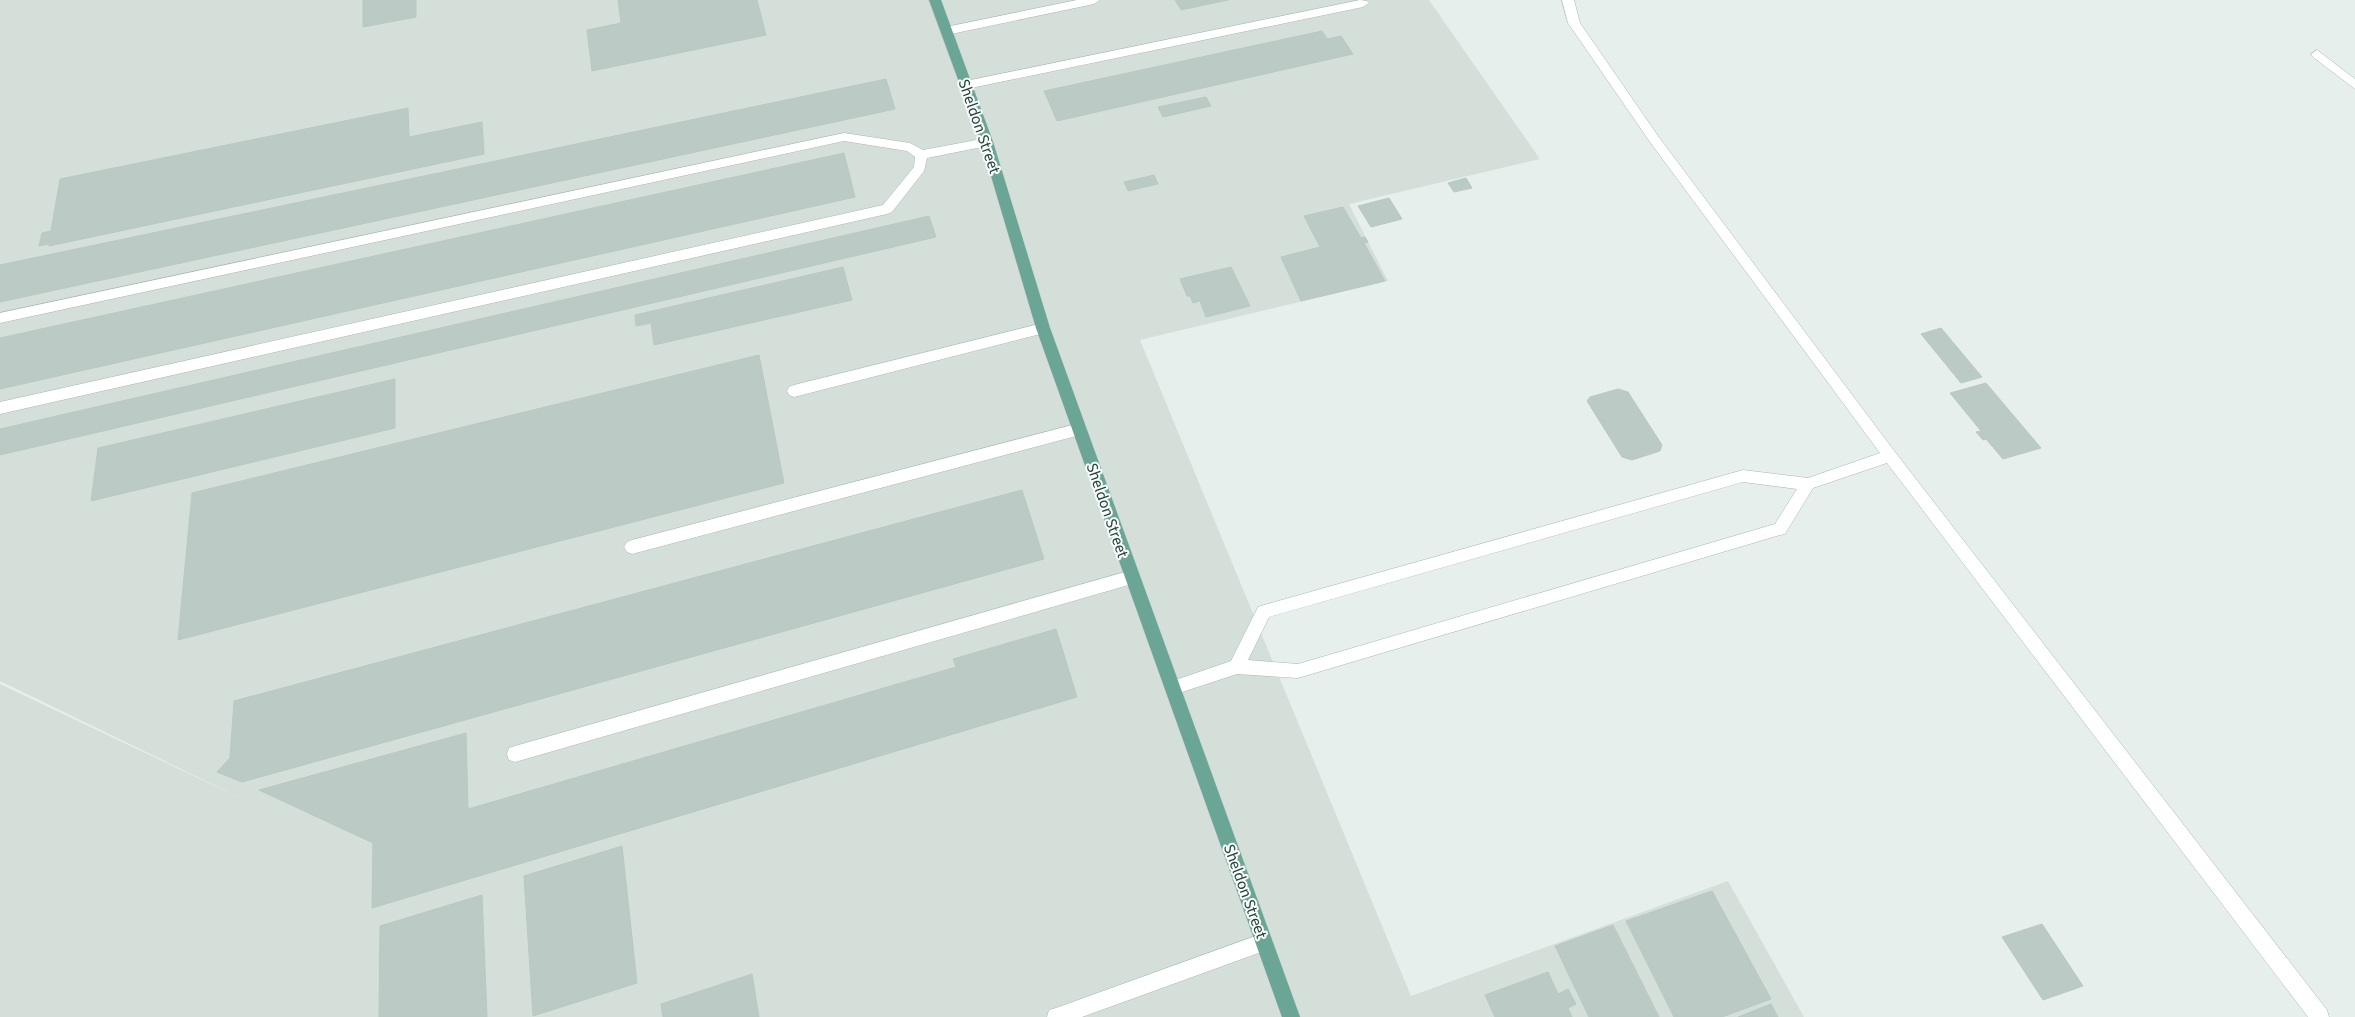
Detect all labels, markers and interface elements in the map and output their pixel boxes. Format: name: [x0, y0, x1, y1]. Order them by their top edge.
street label: Sheldon Street: [953, 76, 1006, 177]
street label: Sheldon Street: [1081, 460, 1134, 561]
street label: Sheldon Street: [1218, 841, 1273, 942]

